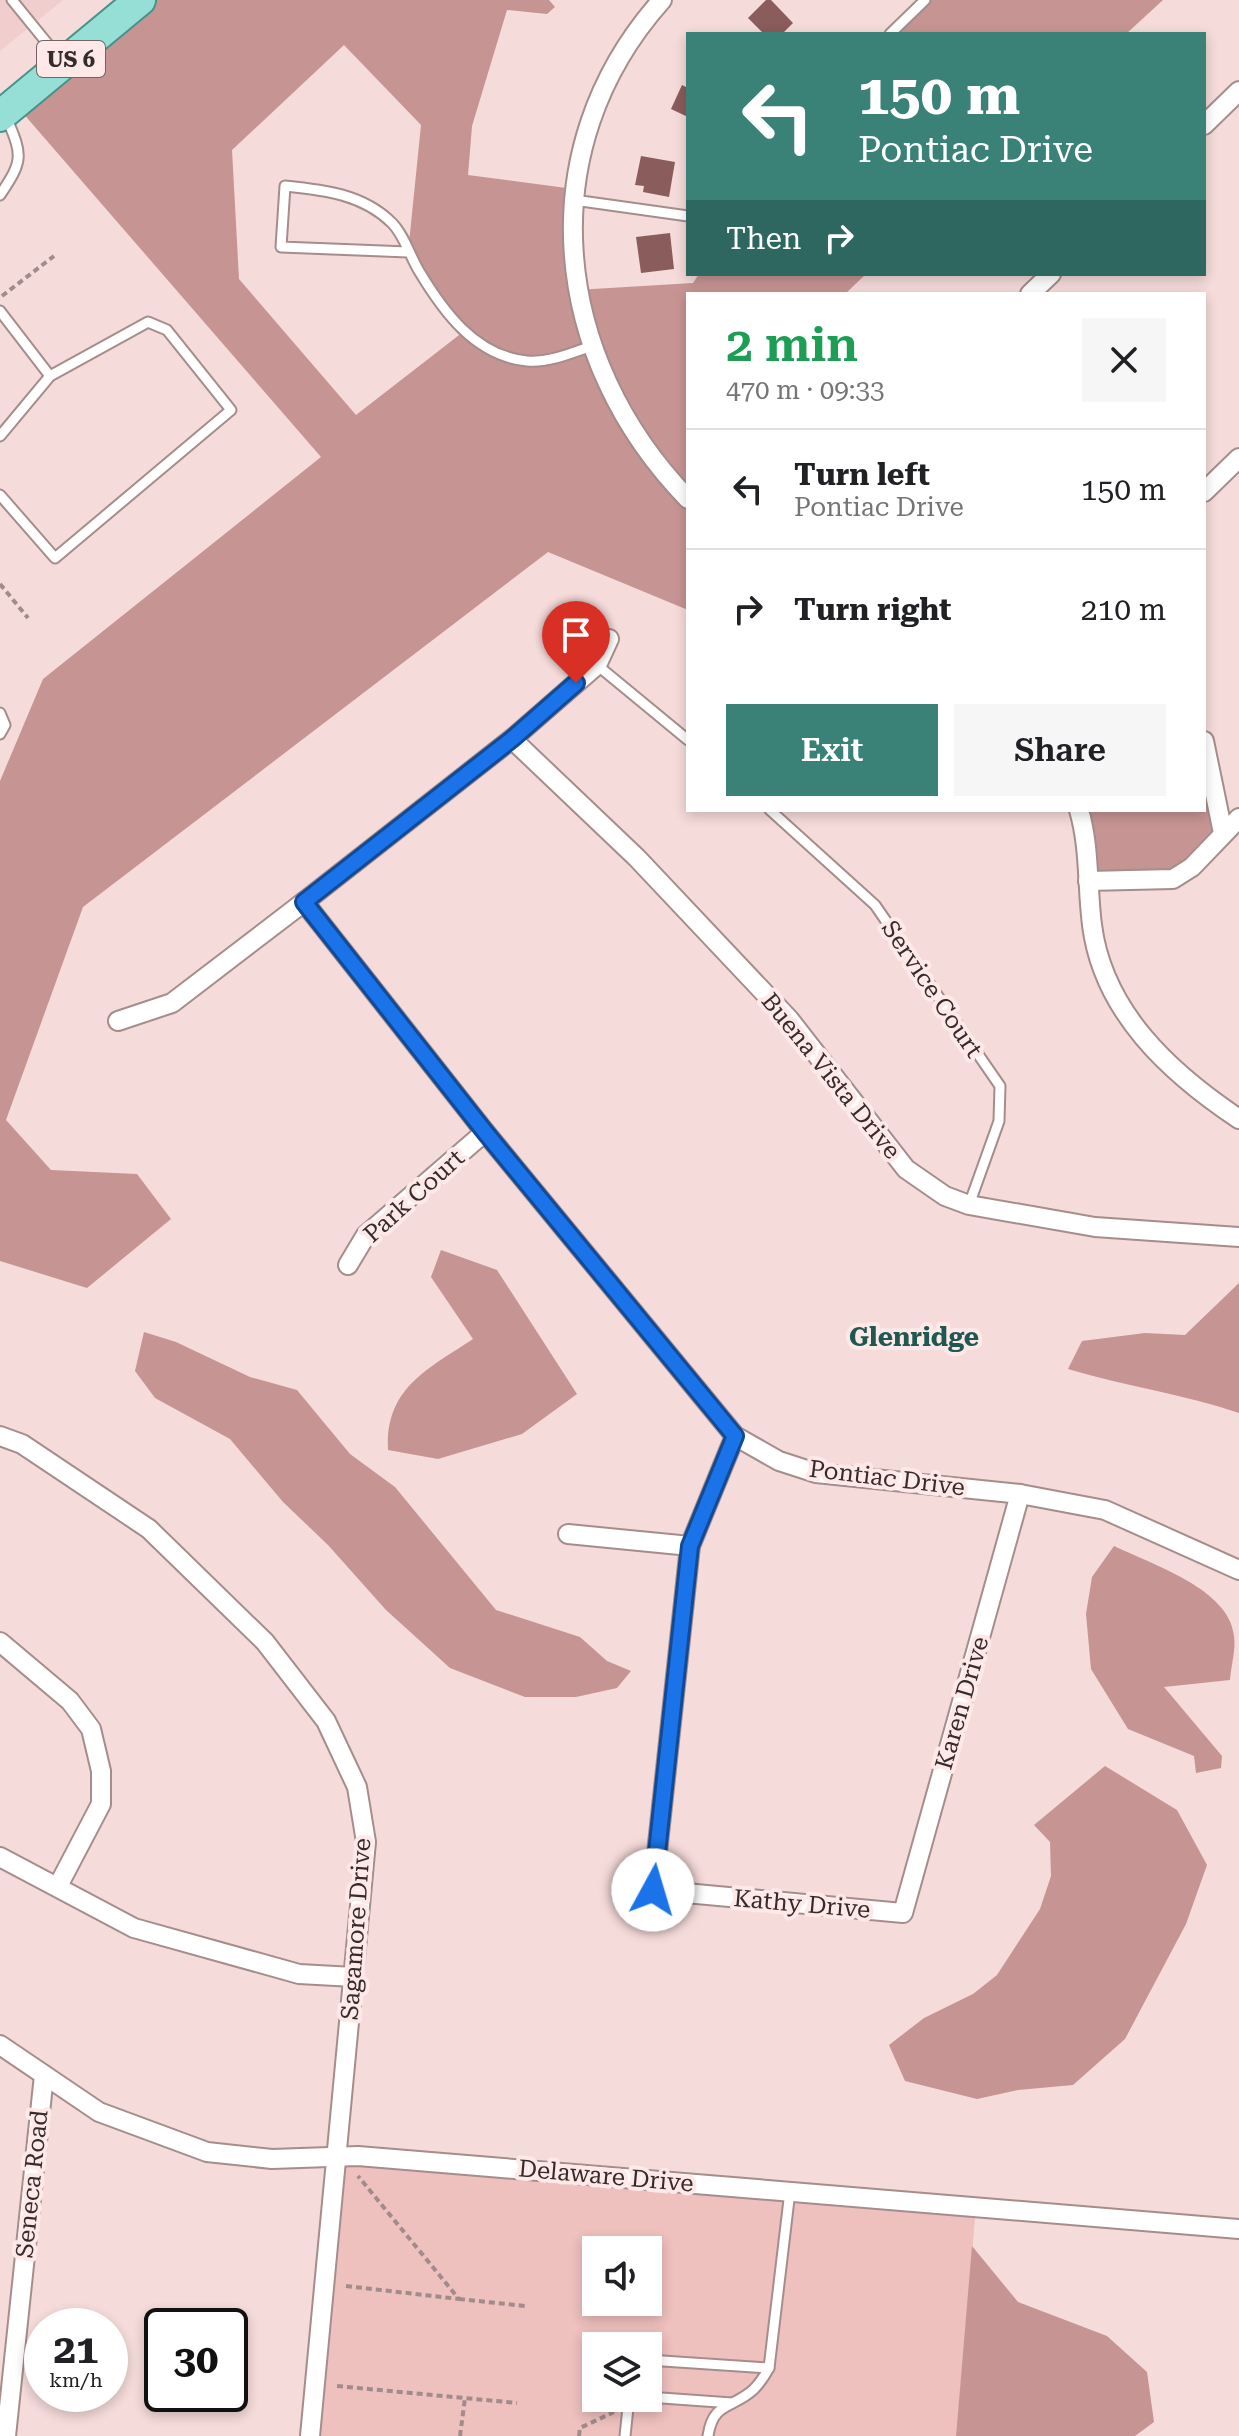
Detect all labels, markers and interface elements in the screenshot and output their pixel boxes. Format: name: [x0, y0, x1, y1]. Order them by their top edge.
road number: US 6: [37, 41, 105, 77]
text: 150 m: [858, 62, 1020, 128]
icon: left: [726, 64, 830, 168]
text: Pontiac Drive: [858, 129, 1093, 171]
icon: right: [817, 216, 861, 260]
text: Then: [726, 221, 801, 256]
text: 2 min: [726, 317, 858, 373]
button: close: [1082, 318, 1166, 402]
text: 470 m · 09:33: [726, 375, 885, 405]
text: Turn left: [794, 457, 930, 492]
icon: left: [726, 467, 770, 511]
text: 150 m: [1081, 472, 1166, 507]
text: Pontiac Drive: [794, 492, 964, 522]
icon: right: [726, 587, 770, 631]
text: Turn right: [794, 592, 951, 627]
text: 210 m: [1081, 592, 1166, 627]
pin: [542, 601, 610, 683]
icon: arrive: [554, 613, 598, 657]
button: Exit: [726, 704, 938, 796]
button: Share: [954, 704, 1166, 796]
street label: Service Court: [876, 915, 988, 1063]
street label: Buena Vista Drive: [756, 988, 906, 1164]
street label: Park Court: [358, 1144, 470, 1248]
district label: Glenridge: [849, 1322, 979, 1352]
street label: Pontiac Drive: [808, 1455, 966, 1501]
street label: Karen Drive: [930, 1633, 994, 1773]
street label: Sagamore Drive: [336, 1837, 376, 2021]
position arrow: [611, 1848, 695, 1932]
street label: Kathy Drive: [733, 1884, 871, 1924]
street label: Seneca Road: [10, 2109, 54, 2259]
street label: Delaware Drive: [517, 2154, 695, 2198]
map controls: [582, 2236, 662, 2412]
button: sound: [582, 2236, 662, 2316]
speed limit sign: 30: [144, 2308, 248, 2412]
text: 21: [54, 2326, 98, 2373]
button: layers: [582, 2332, 662, 2412]
text: km/h: [49, 2368, 103, 2392]

